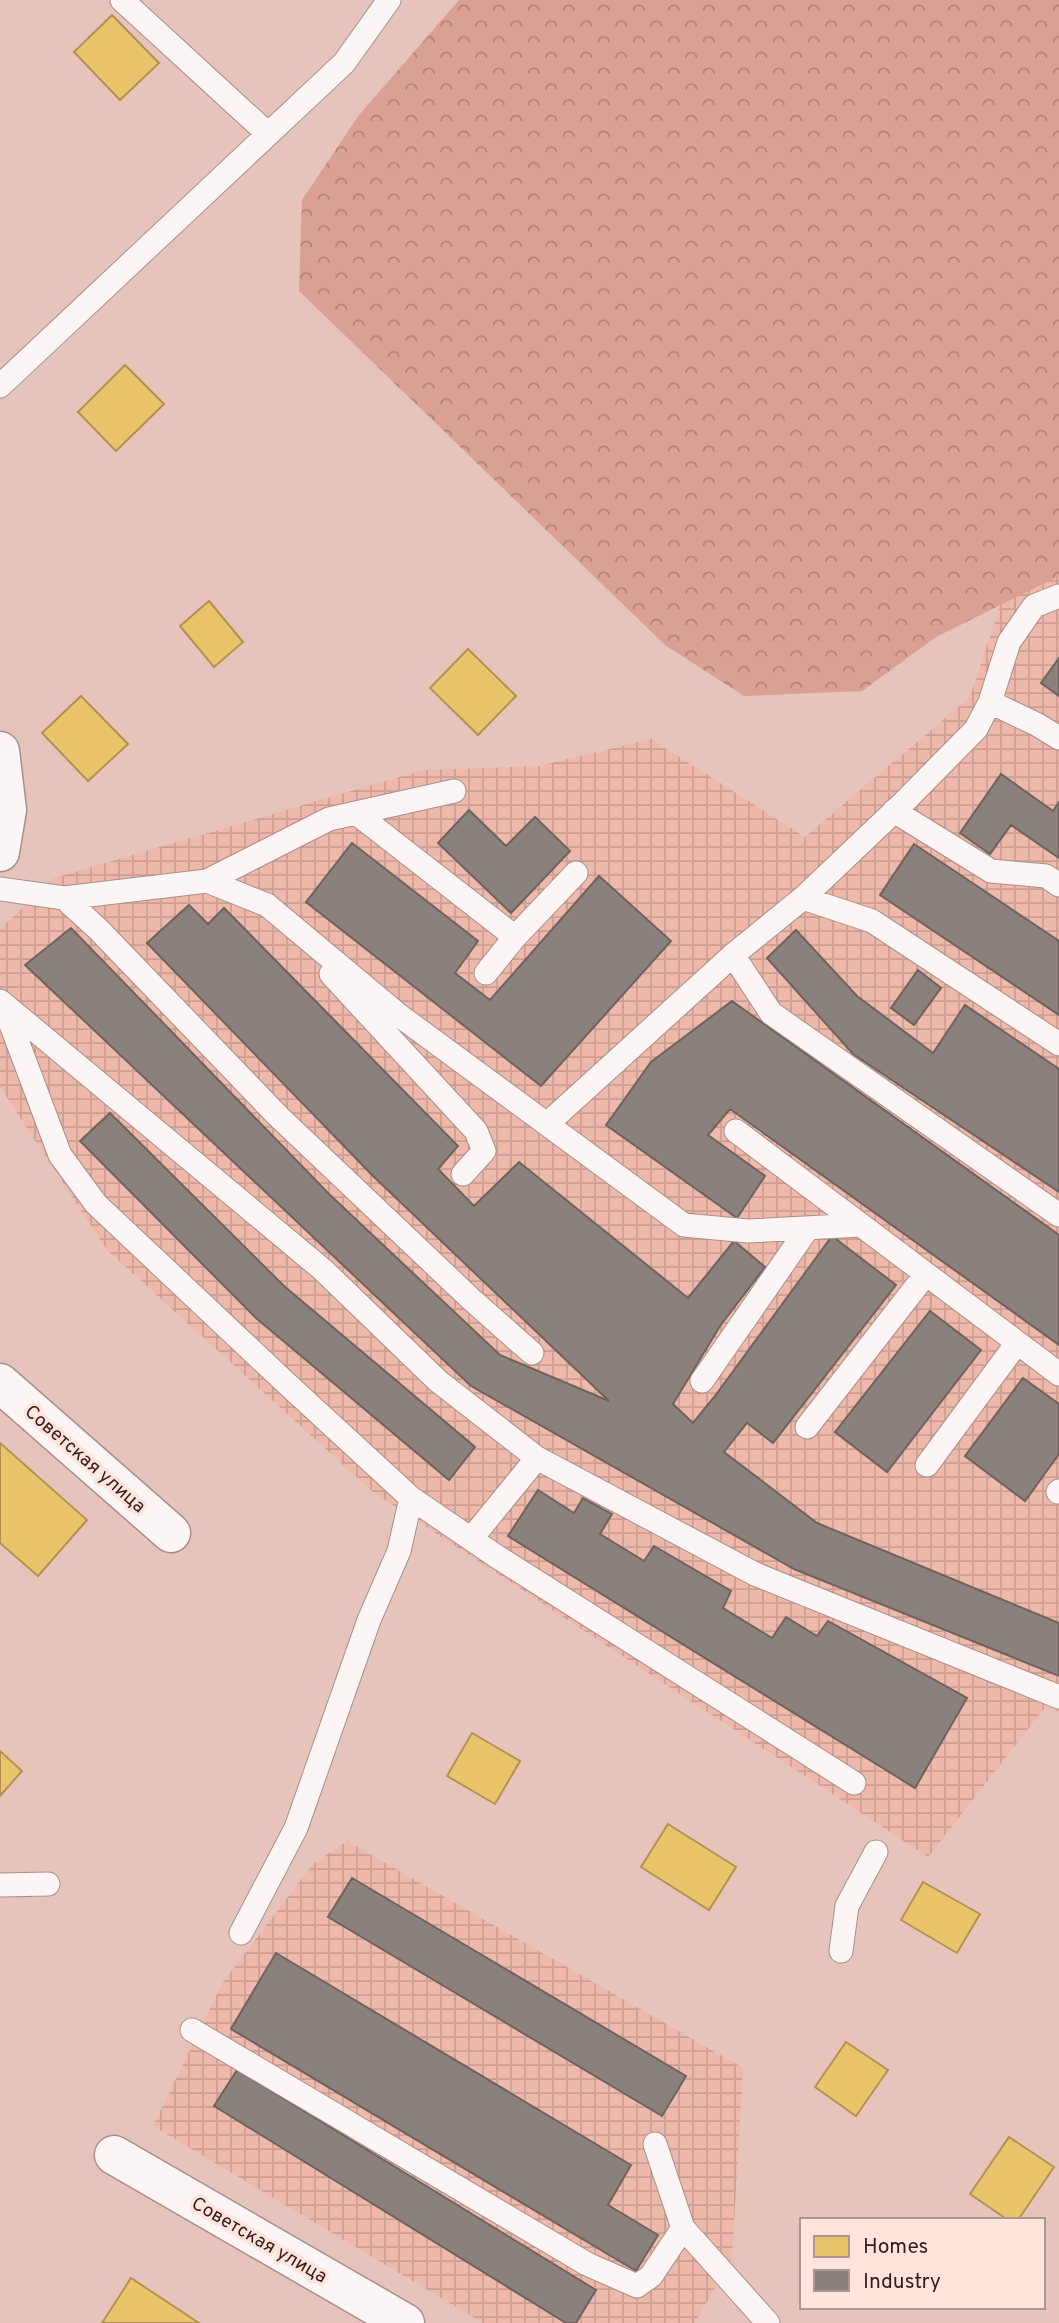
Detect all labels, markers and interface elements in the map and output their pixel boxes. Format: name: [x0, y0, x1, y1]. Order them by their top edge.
street label: Советская улица: [19, 1400, 150, 1519]
street label: Советская улица: [187, 2192, 331, 2289]
legend: [800, 2218, 1045, 2309]
text: Homes: [863, 2234, 928, 2261]
text: Industry: [863, 2269, 941, 2296]

